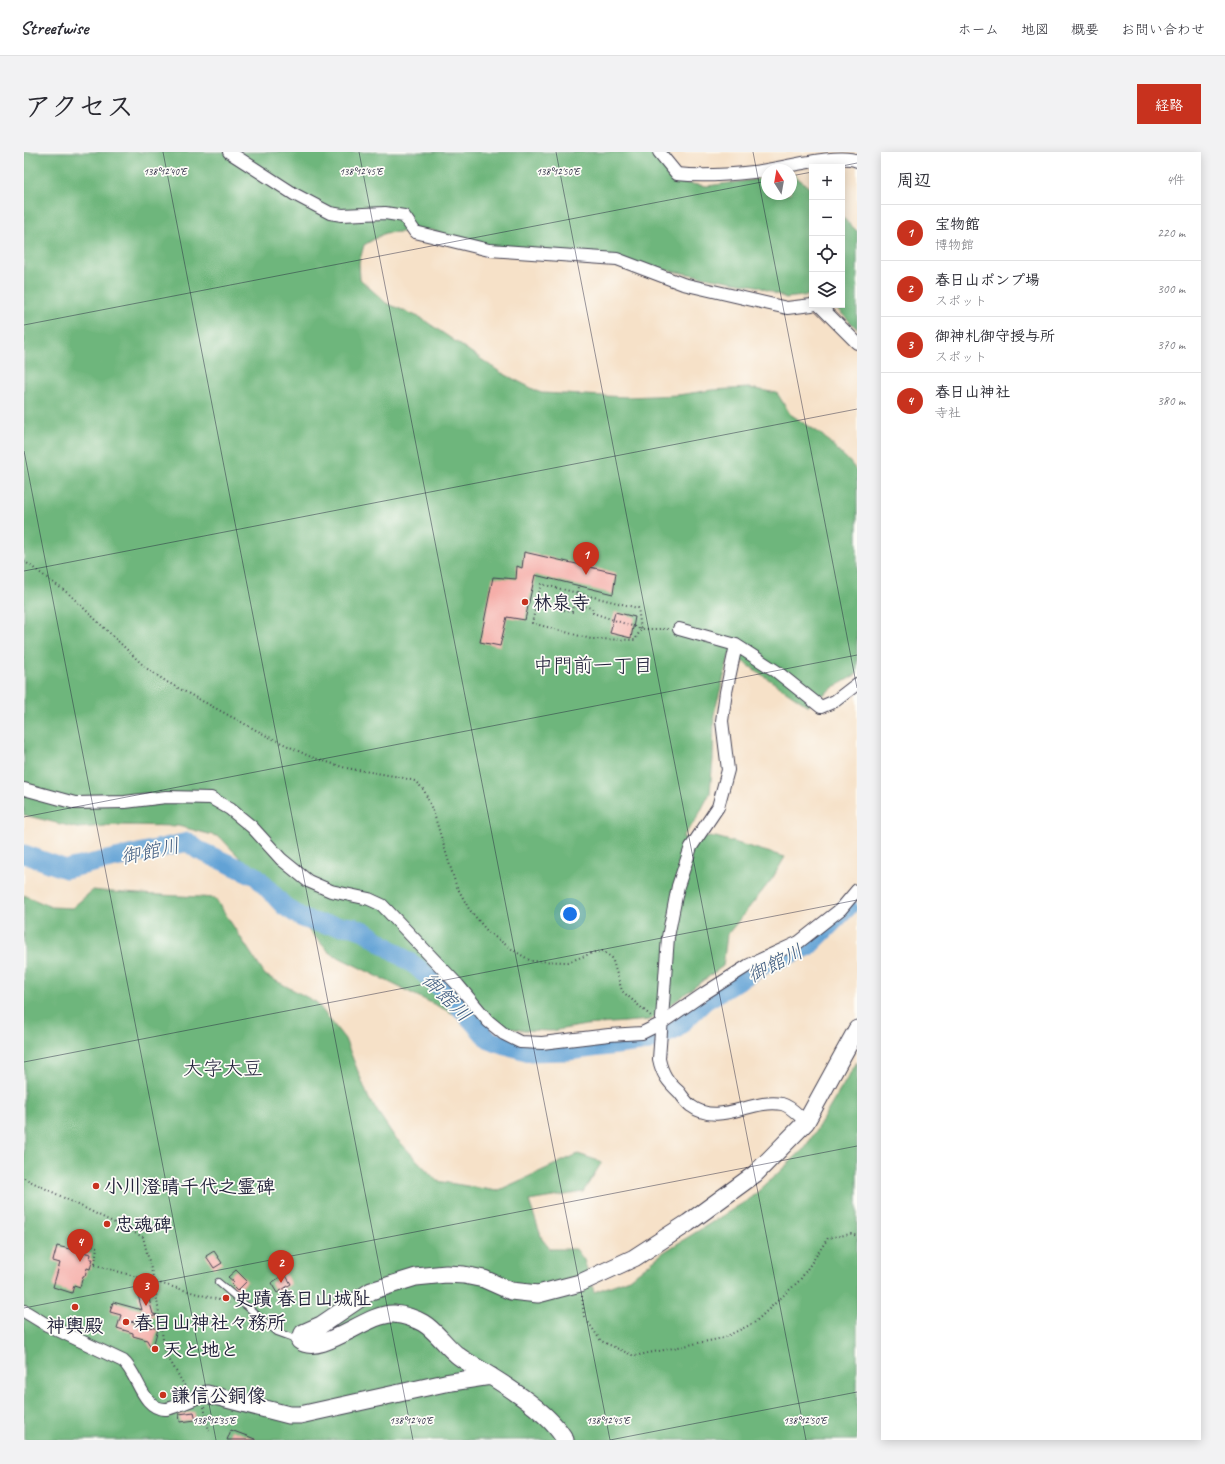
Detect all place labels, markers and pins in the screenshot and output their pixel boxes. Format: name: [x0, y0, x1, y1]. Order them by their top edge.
pin: 1: [573, 542, 599, 575]
place label: 林泉寺: [533, 591, 590, 615]
marker: 林泉寺: [520, 597, 530, 607]
place label: 小川澄晴千代之霊碑: [104, 1175, 275, 1199]
marker: 小川澄晴千代之霊碑: [91, 1181, 101, 1191]
place label: 忠魂碑: [115, 1213, 172, 1237]
marker: 忠魂碑: [102, 1219, 112, 1229]
pin: 4: [67, 1229, 93, 1262]
pin: 2: [268, 1250, 294, 1283]
pin: 3: [133, 1273, 159, 1306]
place label: 史蹟 春日山城阯: [234, 1287, 372, 1311]
marker: 史蹟 春日山城阯: [221, 1293, 231, 1303]
marker: 神輿殿: [70, 1302, 80, 1312]
place label: 春日山神社々務所: [134, 1311, 286, 1335]
place label: 神輿殿: [46, 1314, 104, 1338]
marker: 春日山神社々務所: [121, 1317, 131, 1327]
place label: 天と地と: [163, 1338, 239, 1362]
marker: 天と地と: [150, 1344, 160, 1354]
place label: 謙信公銅像: [171, 1384, 266, 1408]
marker: 謙信公銅像: [158, 1390, 168, 1400]

